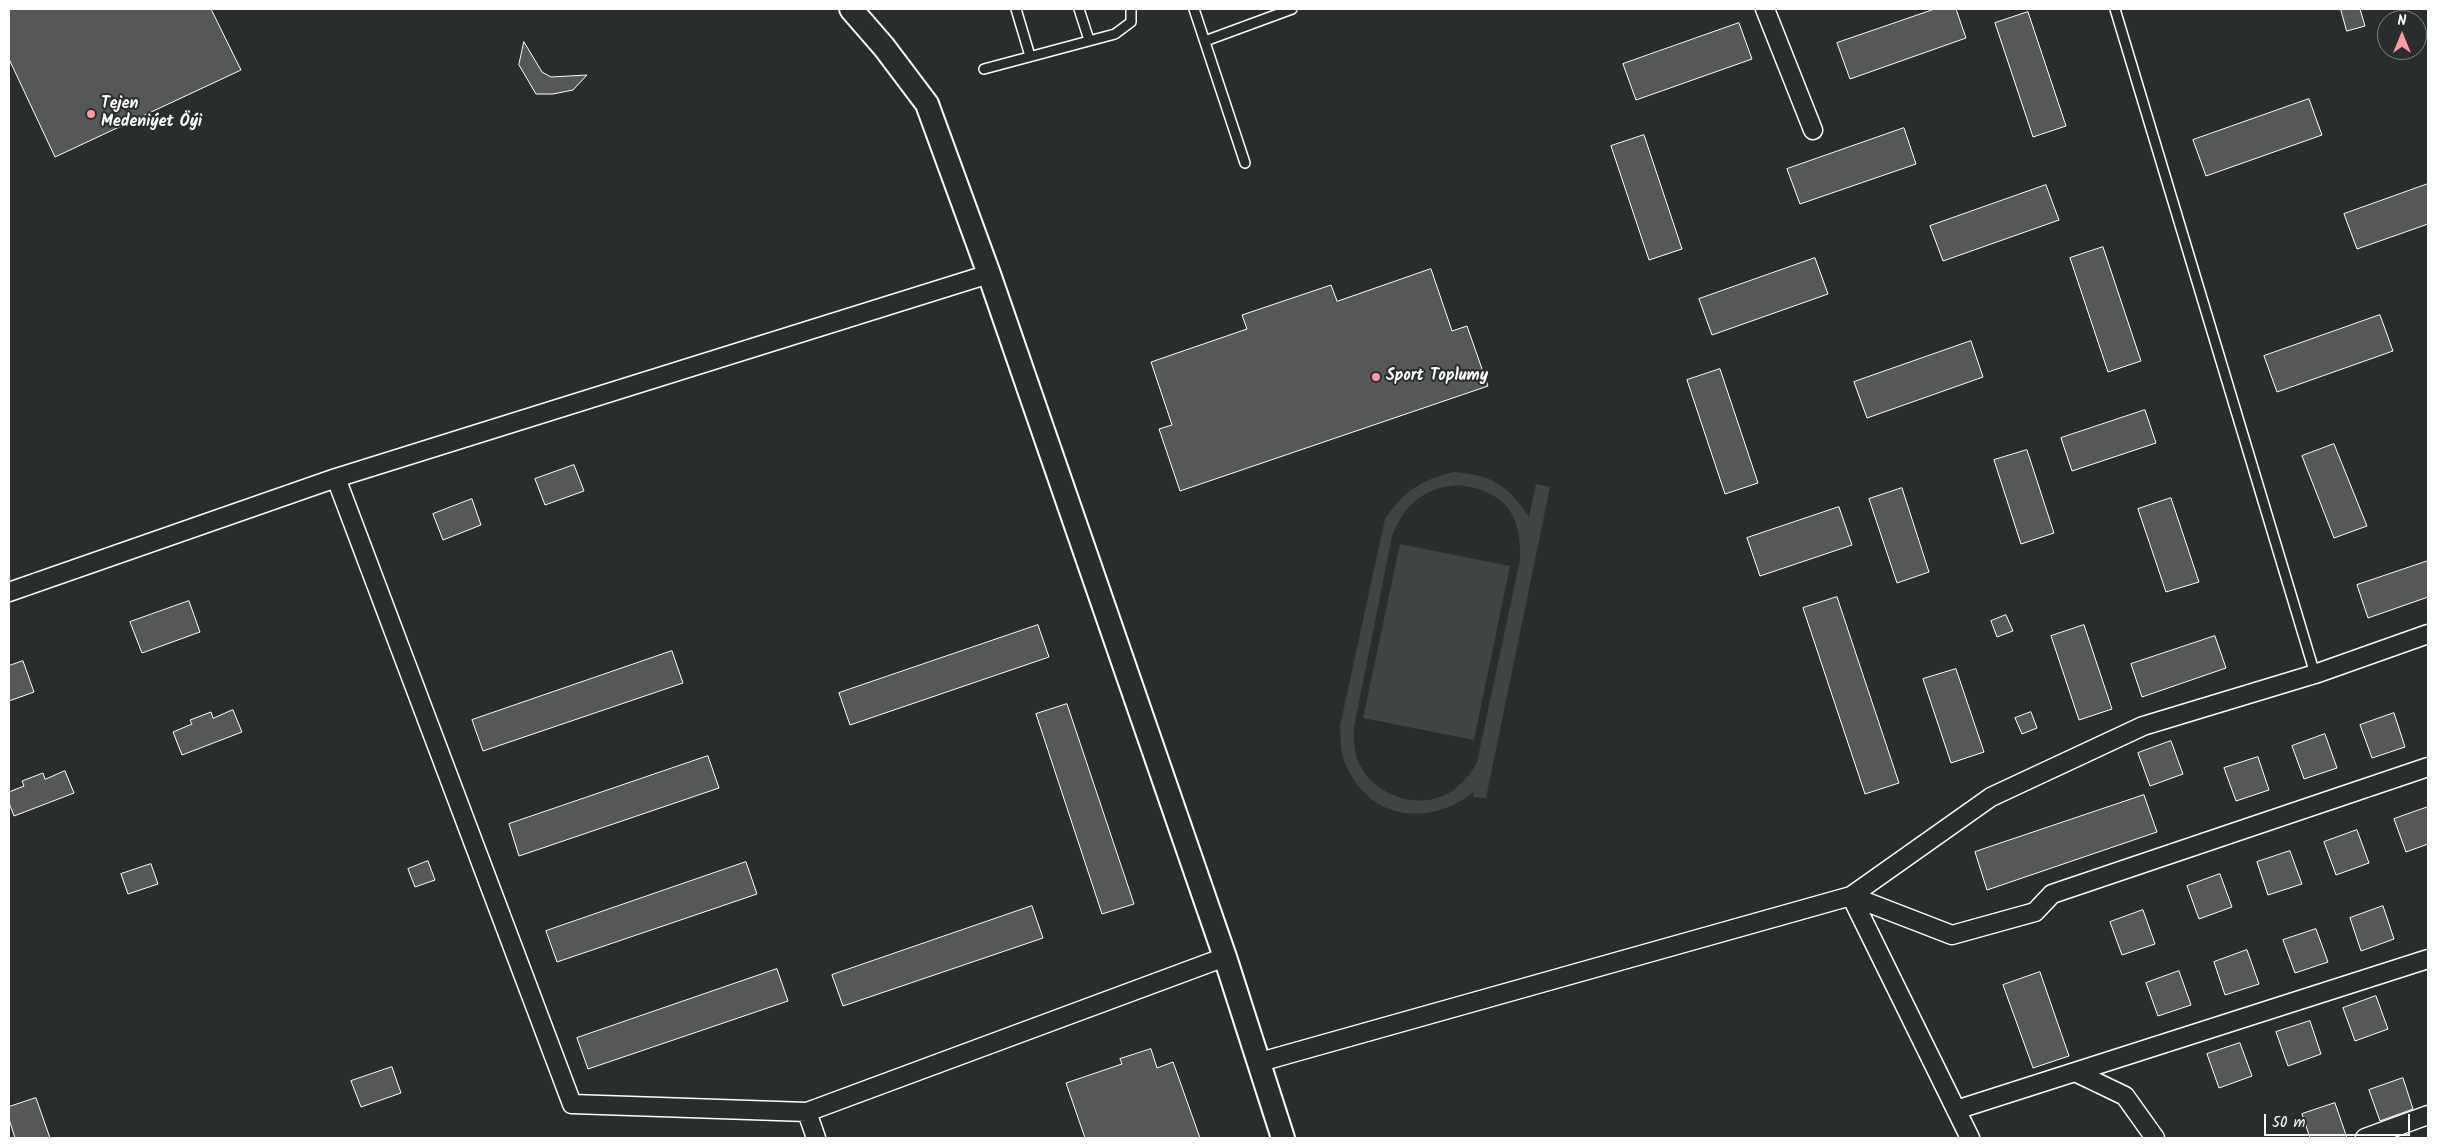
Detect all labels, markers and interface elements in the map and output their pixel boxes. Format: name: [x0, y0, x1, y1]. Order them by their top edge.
north arrow: [2377, 10, 2427, 60]
text: N: [2398, 10, 2406, 32]
place label: Tejen Medeniýet Öýi: [101, 95, 202, 133]
marker: Tejen Medeniýet Öýi: [85, 108, 97, 120]
place label: Sport Toplumy: [1386, 367, 1488, 387]
marker: Sport Toplumy: [1370, 371, 1382, 383]
scale bar: [2267, 1104, 2413, 1136]
text: 50 m: [2272, 1111, 2306, 1135]

